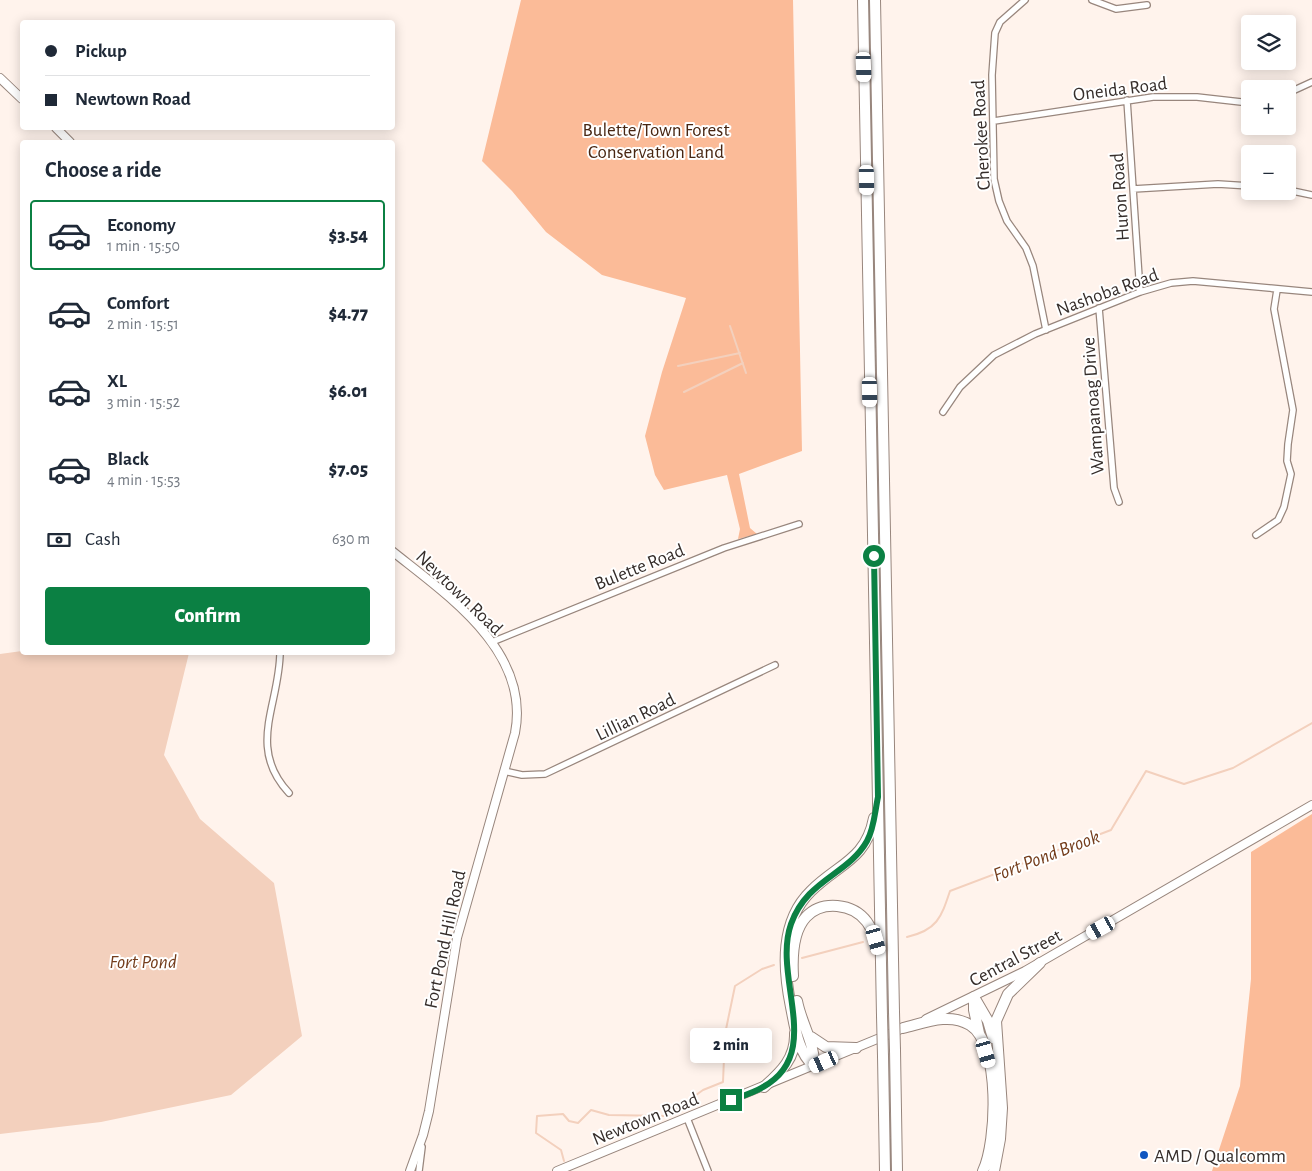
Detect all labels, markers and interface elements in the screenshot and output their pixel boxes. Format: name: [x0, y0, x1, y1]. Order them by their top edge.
map controls: [1241, 15, 1296, 200]
button: layers: [1241, 15, 1296, 70]
text: Pickup: [75, 42, 127, 61]
car: [855, 52, 872, 82]
street label: Oneida Road: [1072, 74, 1169, 105]
street label: Cherokee Road: [969, 79, 994, 191]
button: +: [1241, 80, 1296, 135]
text: Newtown Road: [75, 90, 191, 109]
park label: Bulette/Town Forest Conservation Land: [583, 121, 729, 162]
button: −: [1241, 145, 1296, 200]
street label: Huron Road: [1108, 152, 1133, 242]
text: Choose a ride: [45, 159, 161, 181]
car: [859, 165, 874, 195]
icon: car: [47, 213, 92, 258]
text: Economy: [107, 216, 176, 235]
text: $3.54: [329, 226, 368, 245]
text: 1 min · 15:50: [107, 238, 180, 254]
street label: Nashoba Road: [1054, 265, 1161, 320]
icon: car: [47, 291, 92, 336]
text: Comfort: [107, 294, 169, 313]
text: $4.77: [328, 304, 368, 323]
text: 2 min · 15:51: [107, 316, 179, 332]
street label: Wampanoag Drive: [1079, 336, 1108, 475]
icon: car: [47, 369, 92, 414]
text: XL: [107, 372, 127, 391]
car: [862, 377, 877, 407]
text: $6.01: [329, 382, 368, 401]
text: 3 min · 15:52: [107, 394, 180, 410]
icon: car: [47, 447, 92, 492]
text: Black: [107, 450, 149, 469]
text: $7.05: [328, 460, 368, 479]
text: 4 min · 15:53: [107, 472, 180, 488]
icon: cash: [45, 526, 73, 554]
text: Cash: [85, 530, 121, 549]
text: 630 m: [332, 531, 370, 547]
street label: Bulette Road: [592, 541, 687, 594]
route start: [863, 545, 885, 567]
street label: Newtown Road: [412, 547, 506, 639]
button: Confirm: [45, 587, 370, 645]
street label: Lillian Road: [593, 690, 679, 745]
water label: Fort Pond Brook: [990, 826, 1102, 885]
street label: Fort Pond Hill Road: [422, 868, 469, 1010]
car: [1084, 914, 1117, 942]
car: [864, 924, 887, 956]
street label: Central Street: [966, 926, 1065, 991]
water label: Fort Pond: [109, 952, 177, 972]
callout: 2 min: [690, 1028, 772, 1062]
text: 2 min: [713, 1037, 749, 1053]
car: [974, 1037, 997, 1069]
car: [807, 1049, 840, 1075]
street label: Newtown Road: [590, 1089, 701, 1149]
route end: [720, 1089, 742, 1111]
place label: AMD / Qualcomm: [1154, 1147, 1286, 1166]
marker: AMD / Qualcomm: [1138, 1149, 1150, 1161]

